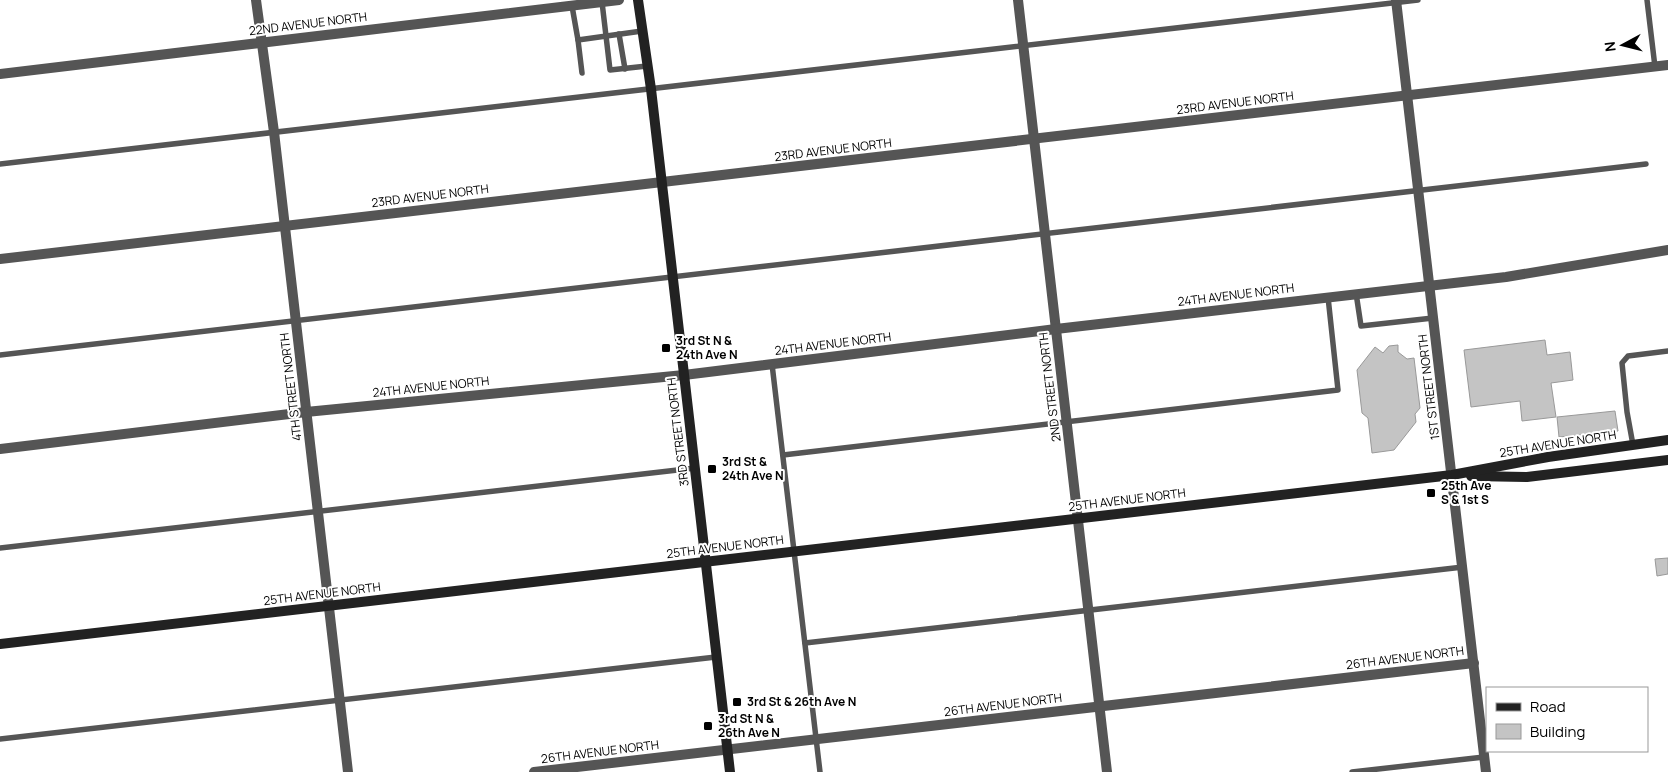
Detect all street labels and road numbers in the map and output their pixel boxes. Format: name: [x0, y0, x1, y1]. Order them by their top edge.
street label: 22ND AVENUE NORTH: [248, 8, 368, 39]
street label: 23RD AVENUE NORTH: [1175, 87, 1295, 118]
street label: 23RD AVENUE NORTH: [773, 134, 893, 165]
street label: 23RD AVENUE NORTH: [370, 180, 490, 211]
street label: 24TH AVENUE NORTH: [1177, 279, 1295, 310]
street label: 24TH AVENUE NORTH: [774, 328, 892, 359]
street label: 2ND STREET NORTH: [1034, 331, 1065, 443]
street label: 4TH STREET NORTH: [275, 332, 306, 442]
street label: 1ST STREET NORTH: [1414, 333, 1443, 441]
street label: 24TH AVENUE NORTH: [372, 372, 490, 401]
street label: 3RD STREET NORTH: [662, 377, 693, 487]
street label: 25TH AVENUE NORTH: [1498, 426, 1618, 461]
street label: 25TH AVENUE NORTH: [1067, 484, 1187, 515]
street label: 25TH AVENUE NORTH: [665, 531, 785, 562]
street label: 25TH AVENUE NORTH: [262, 578, 382, 609]
street label: 26TH AVENUE NORTH: [1345, 642, 1465, 673]
street label: 26TH AVENUE NORTH: [943, 689, 1063, 720]
street label: 26TH AVENUE NORTH: [540, 736, 660, 767]

